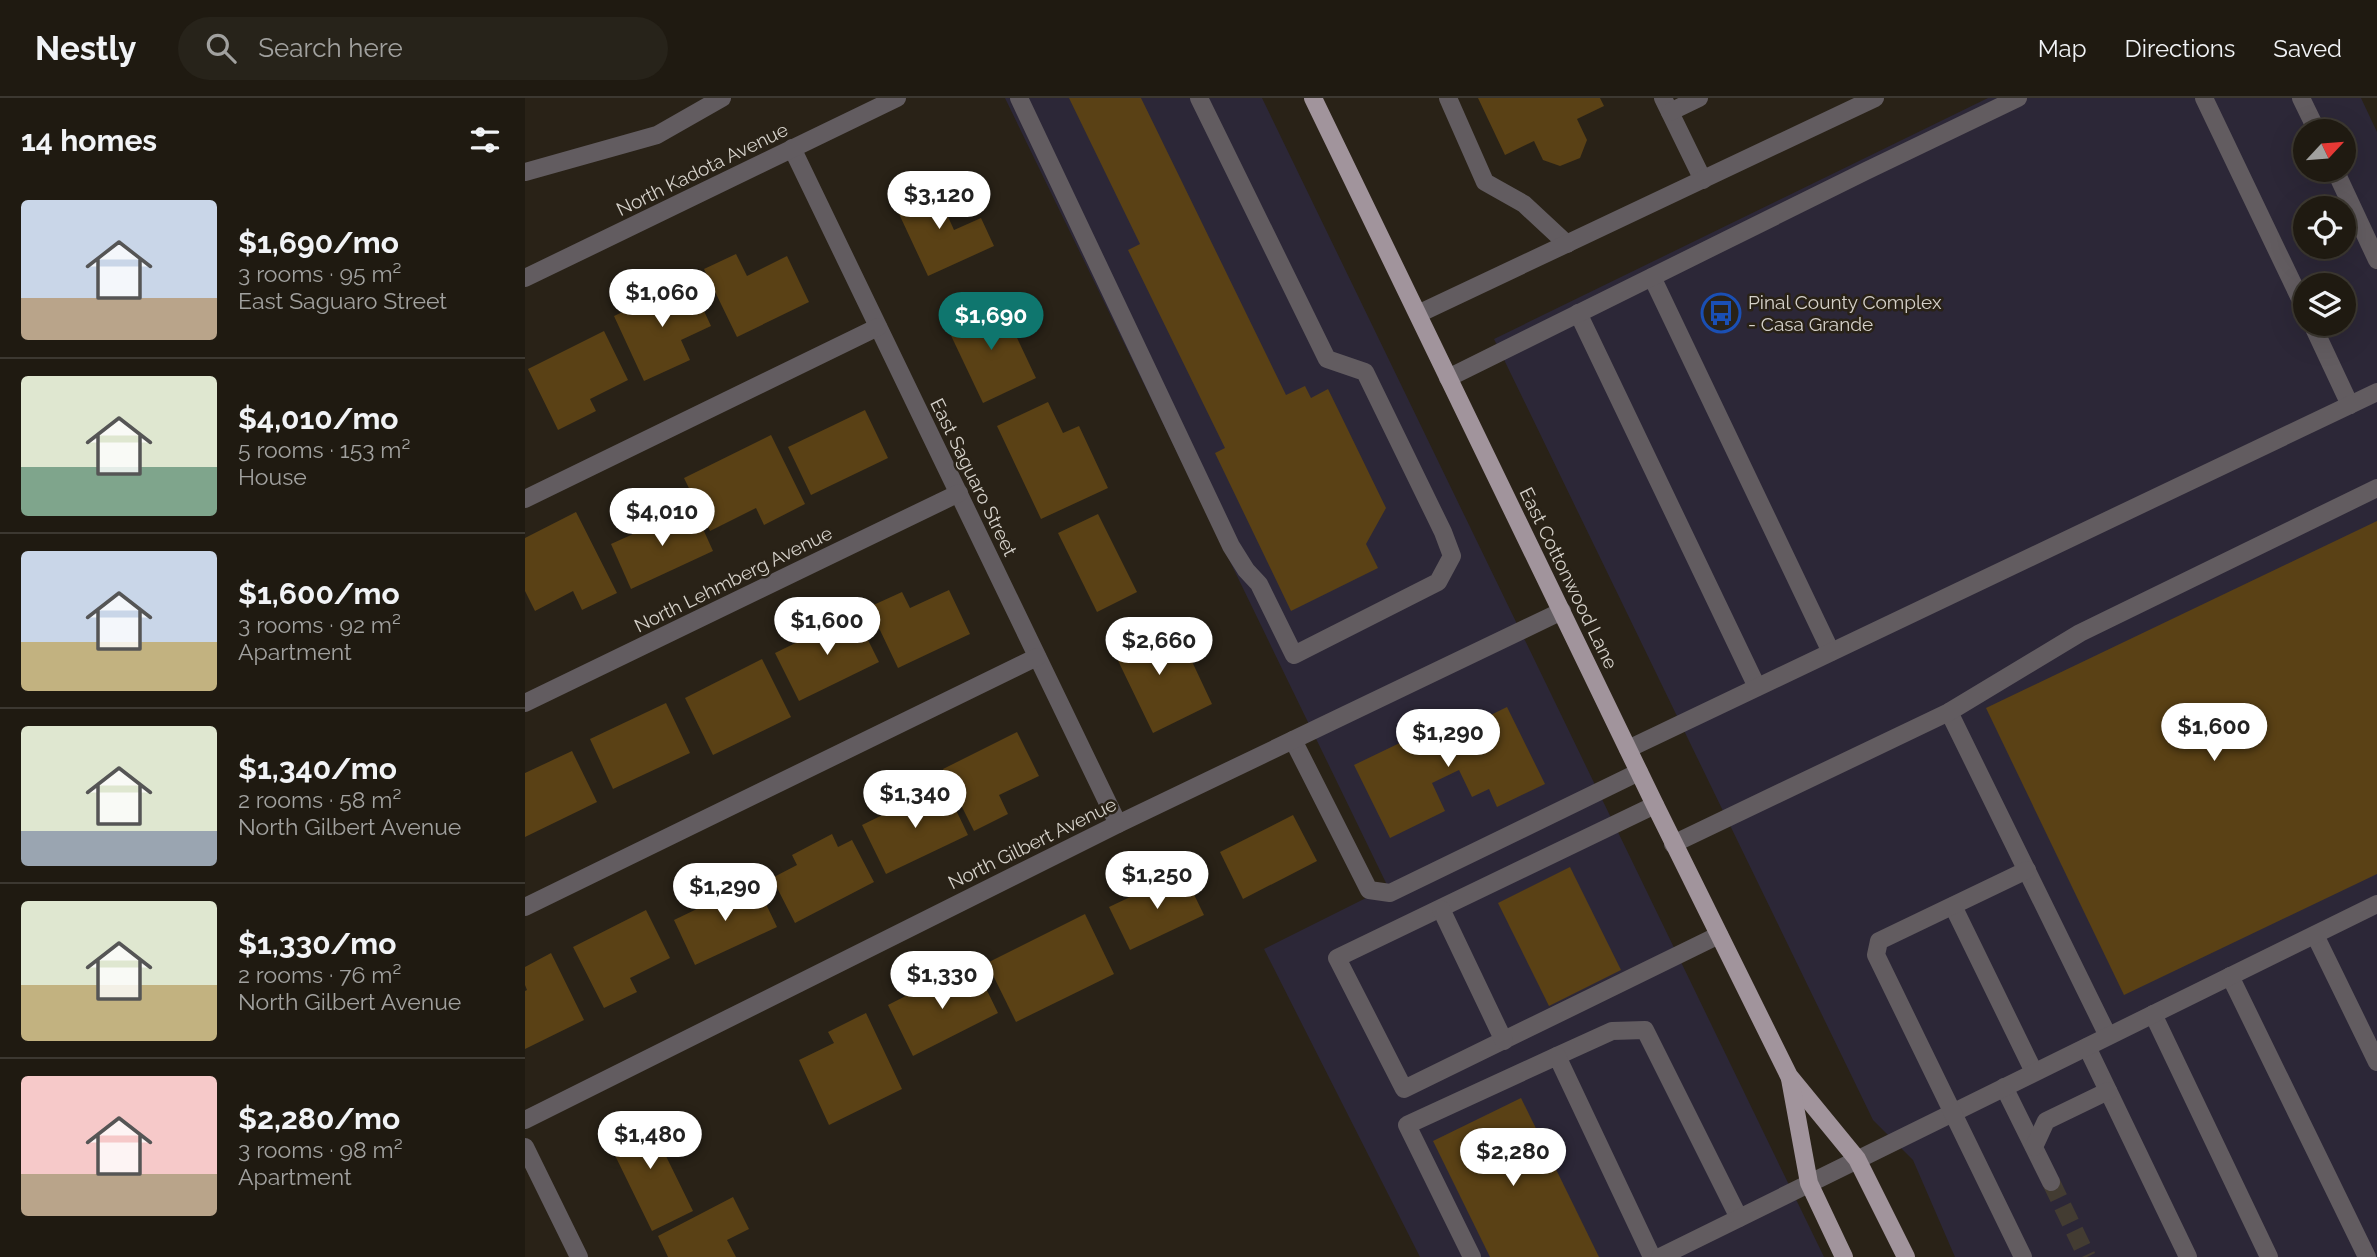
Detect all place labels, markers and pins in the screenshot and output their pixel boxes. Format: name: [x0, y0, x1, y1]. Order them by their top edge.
pin: $3,120: [882, 172, 996, 231]
pin: $1,060: [605, 270, 719, 329]
place label: Pinal County Complex - Casa Grande: [1748, 291, 1942, 335]
pin: $1,690: [934, 292, 1048, 352]
bus stop icon: Pinal County Complex - Casa Grande: [1700, 292, 1742, 334]
pin: $4,010: [605, 489, 719, 548]
pin: $1,600: [770, 598, 884, 657]
pin: $2,660: [1102, 618, 1216, 677]
pin: $1,600: [2157, 704, 2271, 763]
pin: $1,290: [1391, 710, 1505, 769]
pin: $1,340: [858, 770, 972, 830]
pin: $1,250: [1100, 852, 1214, 911]
pin: $1,290: [668, 864, 782, 923]
pin: $1,330: [885, 951, 999, 1011]
pin: $1,480: [593, 1112, 707, 1171]
pin: $2,280: [1456, 1128, 1570, 1188]

